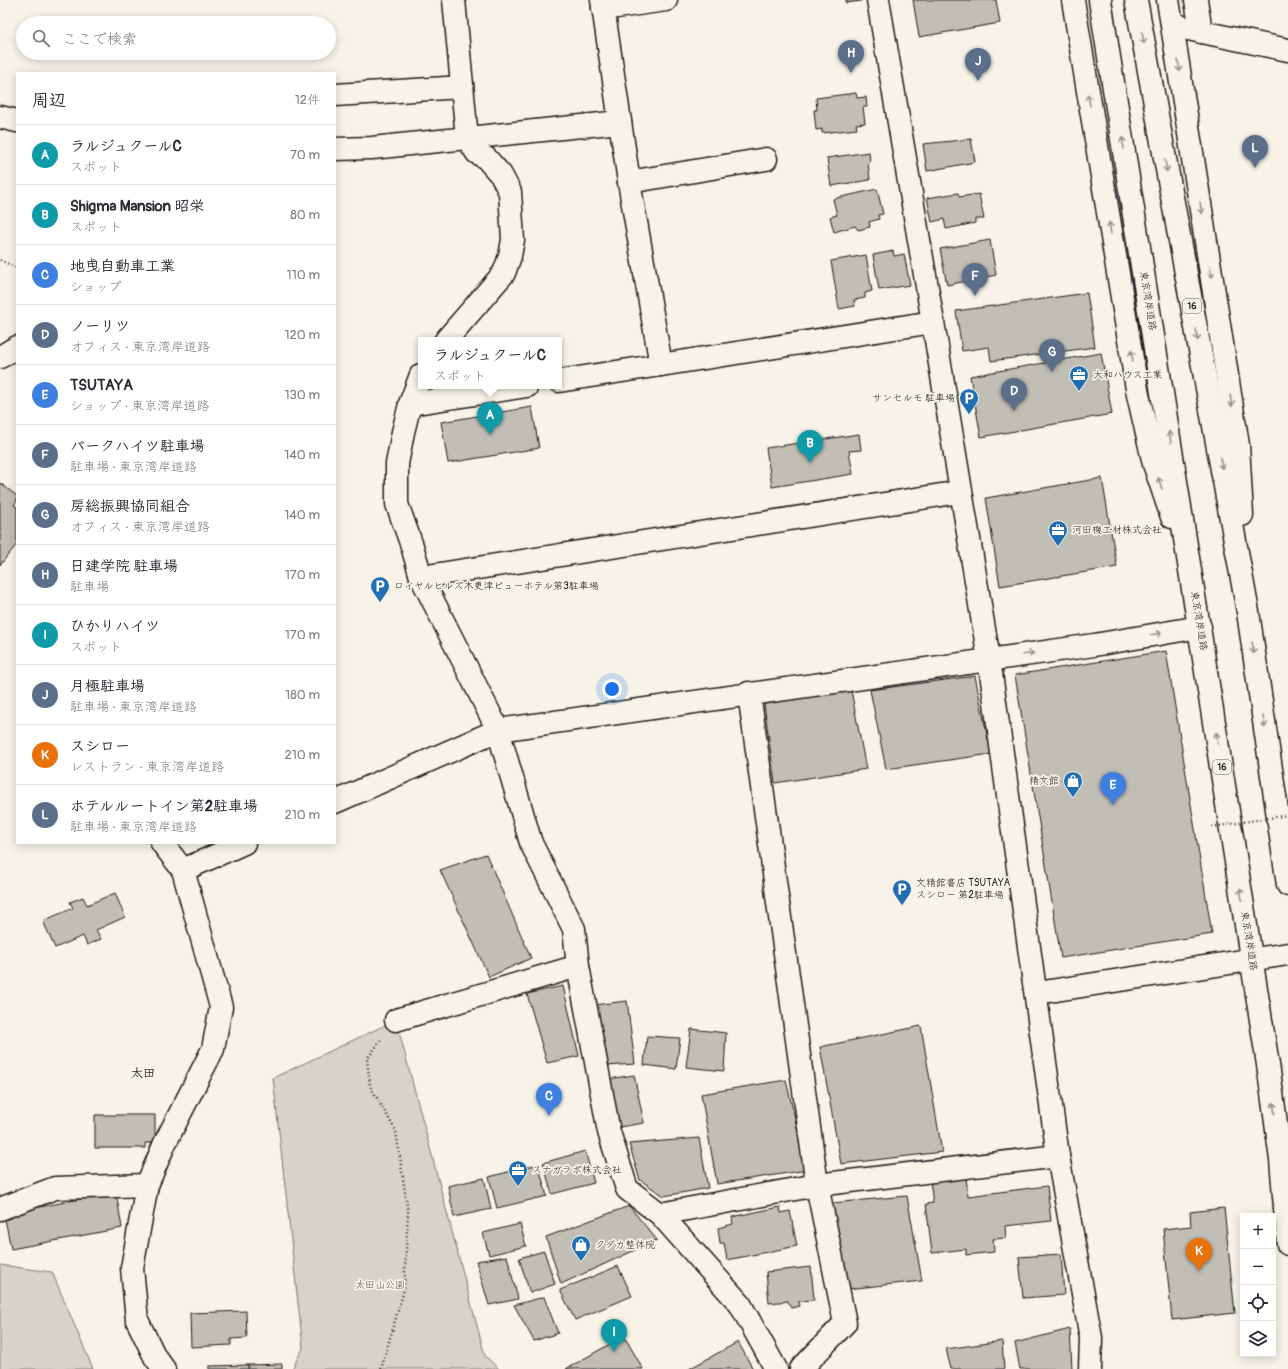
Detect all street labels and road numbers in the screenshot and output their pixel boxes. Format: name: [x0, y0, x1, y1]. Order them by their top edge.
street label: 東京湾岸道路: [1137, 270, 1159, 332]
road number: 16: [1183, 299, 1201, 313]
street label: 東京湾岸道路: [1188, 590, 1210, 652]
road number: 16: [1213, 760, 1231, 774]
street label: 東京湾岸道路: [1238, 910, 1260, 972]

